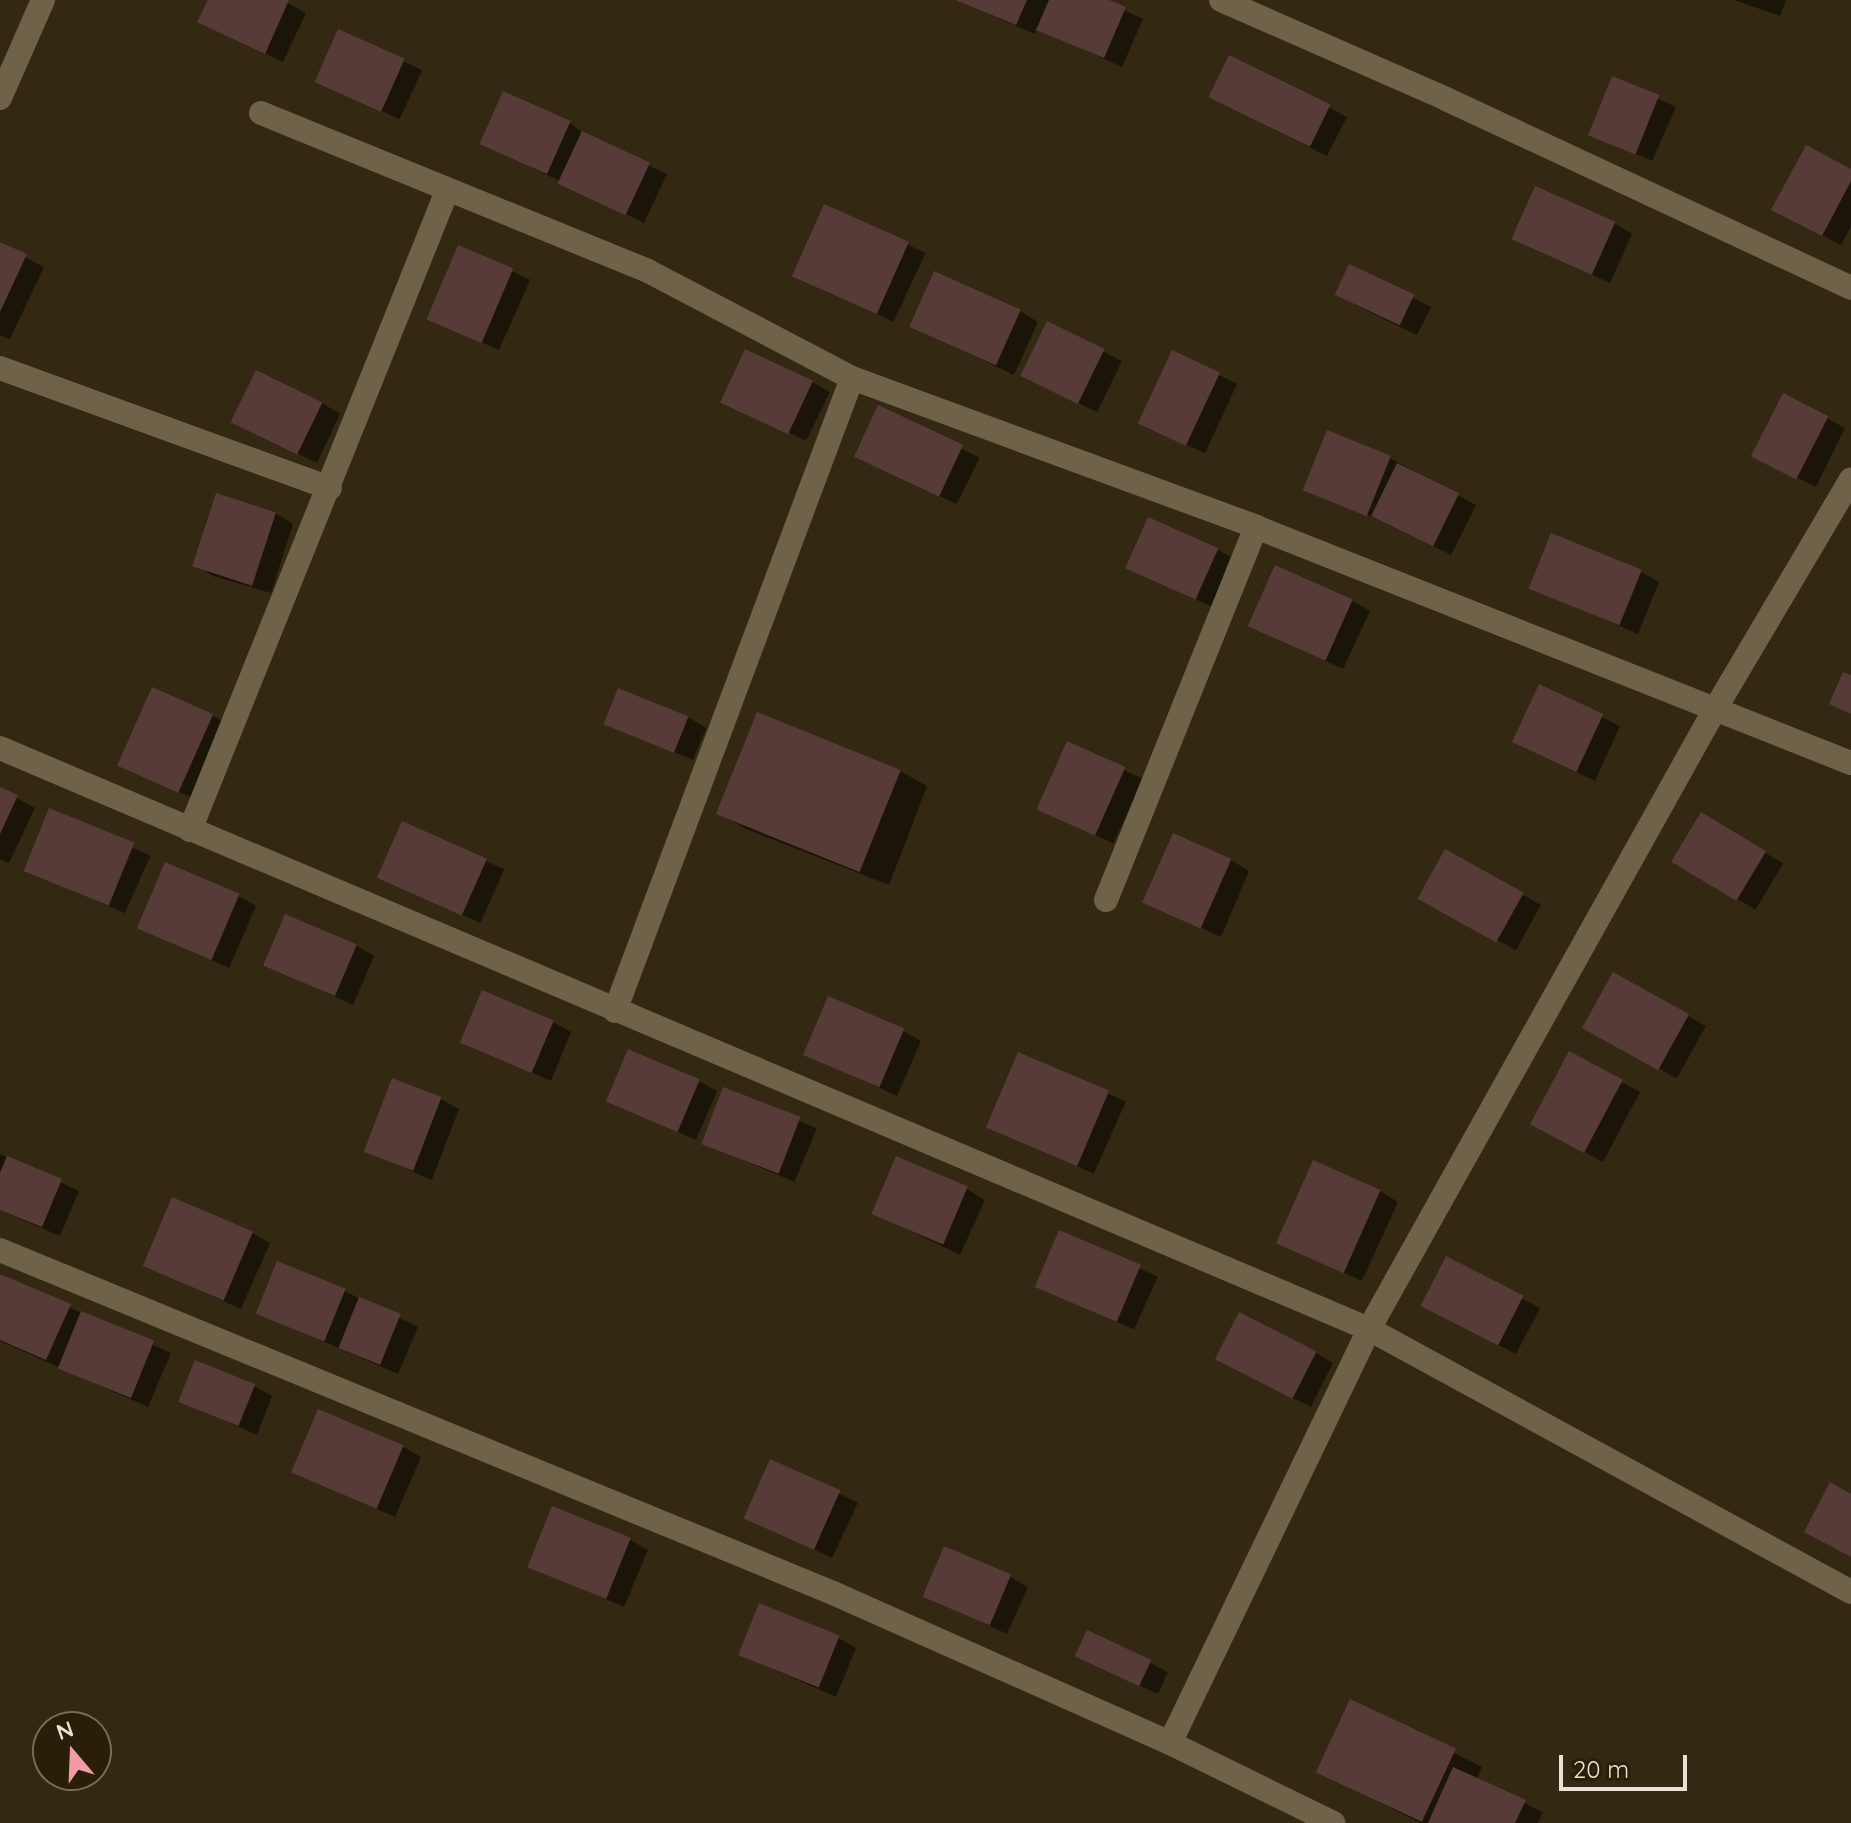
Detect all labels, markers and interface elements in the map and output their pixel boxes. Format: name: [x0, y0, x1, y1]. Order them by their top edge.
north arrow: [32, 1711, 112, 1791]
text: N: [53, 1714, 77, 1746]
scale bar: [1563, 1739, 1691, 1789]
text: 20 m: [1573, 1754, 1629, 1784]

